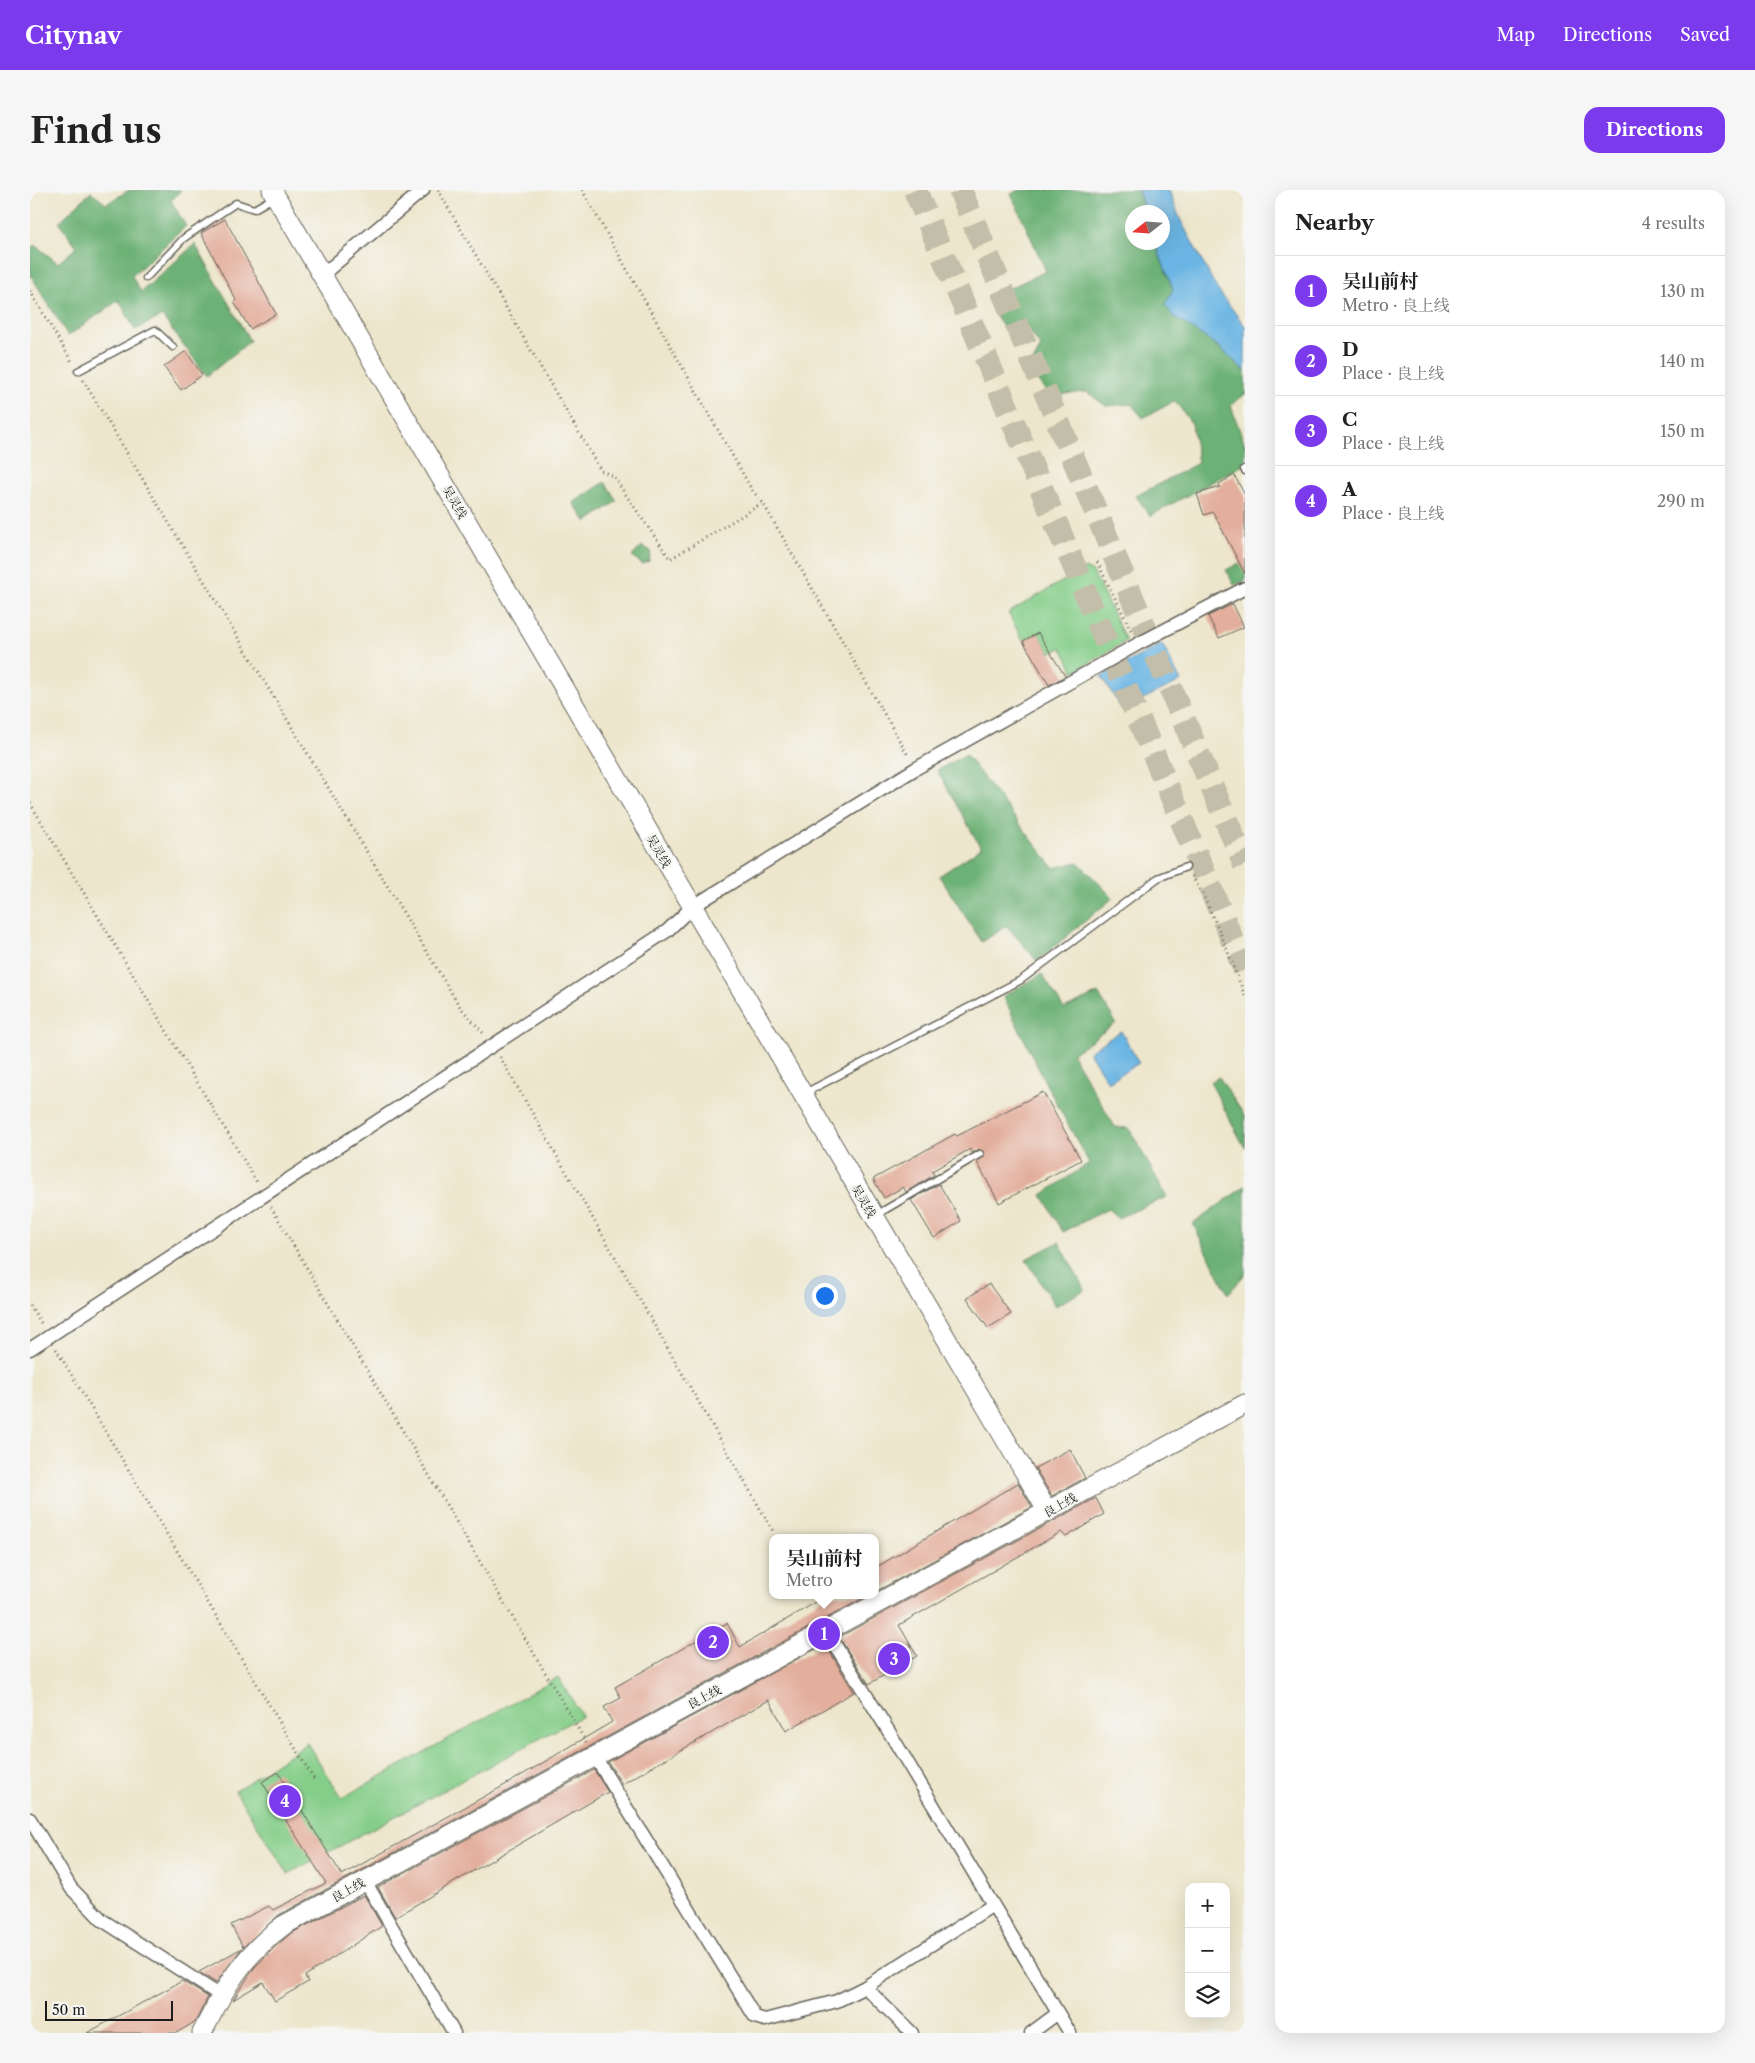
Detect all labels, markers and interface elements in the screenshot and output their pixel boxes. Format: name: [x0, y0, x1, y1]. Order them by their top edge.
text: Citynav: [25, 21, 122, 50]
text: Map: [1496, 24, 1535, 46]
text: Directions: [1563, 24, 1652, 46]
text: Saved: [1680, 24, 1730, 46]
button: Directions: [1584, 107, 1725, 153]
text: Find us: [30, 109, 162, 152]
north arrow: [1125, 205, 1170, 250]
text: Nearby: [1295, 210, 1374, 235]
text: 4 results: [1642, 213, 1705, 233]
text: 吴山前村: [1342, 270, 1418, 293]
text: 1: [1307, 281, 1315, 301]
text: 130 m: [1660, 281, 1705, 301]
text: Metro · 良上线: [1342, 295, 1450, 315]
text: D: [1342, 338, 1359, 361]
text: 2: [1306, 351, 1316, 371]
text: 140 m: [1660, 351, 1705, 371]
text: Place · 良上线: [1342, 363, 1444, 383]
text: C: [1342, 408, 1357, 431]
text: 3: [1306, 421, 1316, 441]
text: 150 m: [1660, 421, 1705, 441]
text: Place · 良上线: [1342, 433, 1444, 453]
text: A: [1342, 478, 1357, 501]
street label: 吴灵线: [440, 483, 470, 521]
text: 4: [1306, 491, 1316, 511]
text: 290 m: [1657, 491, 1705, 511]
text: Place · 良上线: [1342, 503, 1444, 523]
street label: 吴灵线: [644, 832, 674, 870]
street label: 吴灵线: [849, 1182, 879, 1220]
your location: [812, 1283, 838, 1309]
street label: 良上线: [1041, 1490, 1079, 1520]
popup: [769, 1534, 879, 1599]
text: 吴山前村: [786, 1547, 862, 1570]
text: Metro: [786, 1570, 833, 1590]
pin: 1: [808, 1615, 840, 1653]
pin: 2: [697, 1623, 729, 1661]
pin: 3: [878, 1640, 910, 1678]
street label: 良上线: [685, 1682, 723, 1712]
pin: 4: [269, 1782, 301, 1820]
street label: 良上线: [329, 1875, 367, 1905]
map controls: [1185, 1883, 1230, 2018]
button: +: [1185, 1883, 1230, 1928]
button: −: [1185, 1928, 1230, 1973]
button: layers: [1185, 1973, 1230, 2018]
scale bar: [45, 1998, 172, 2021]
text: 50 m: [52, 2001, 85, 2019]

